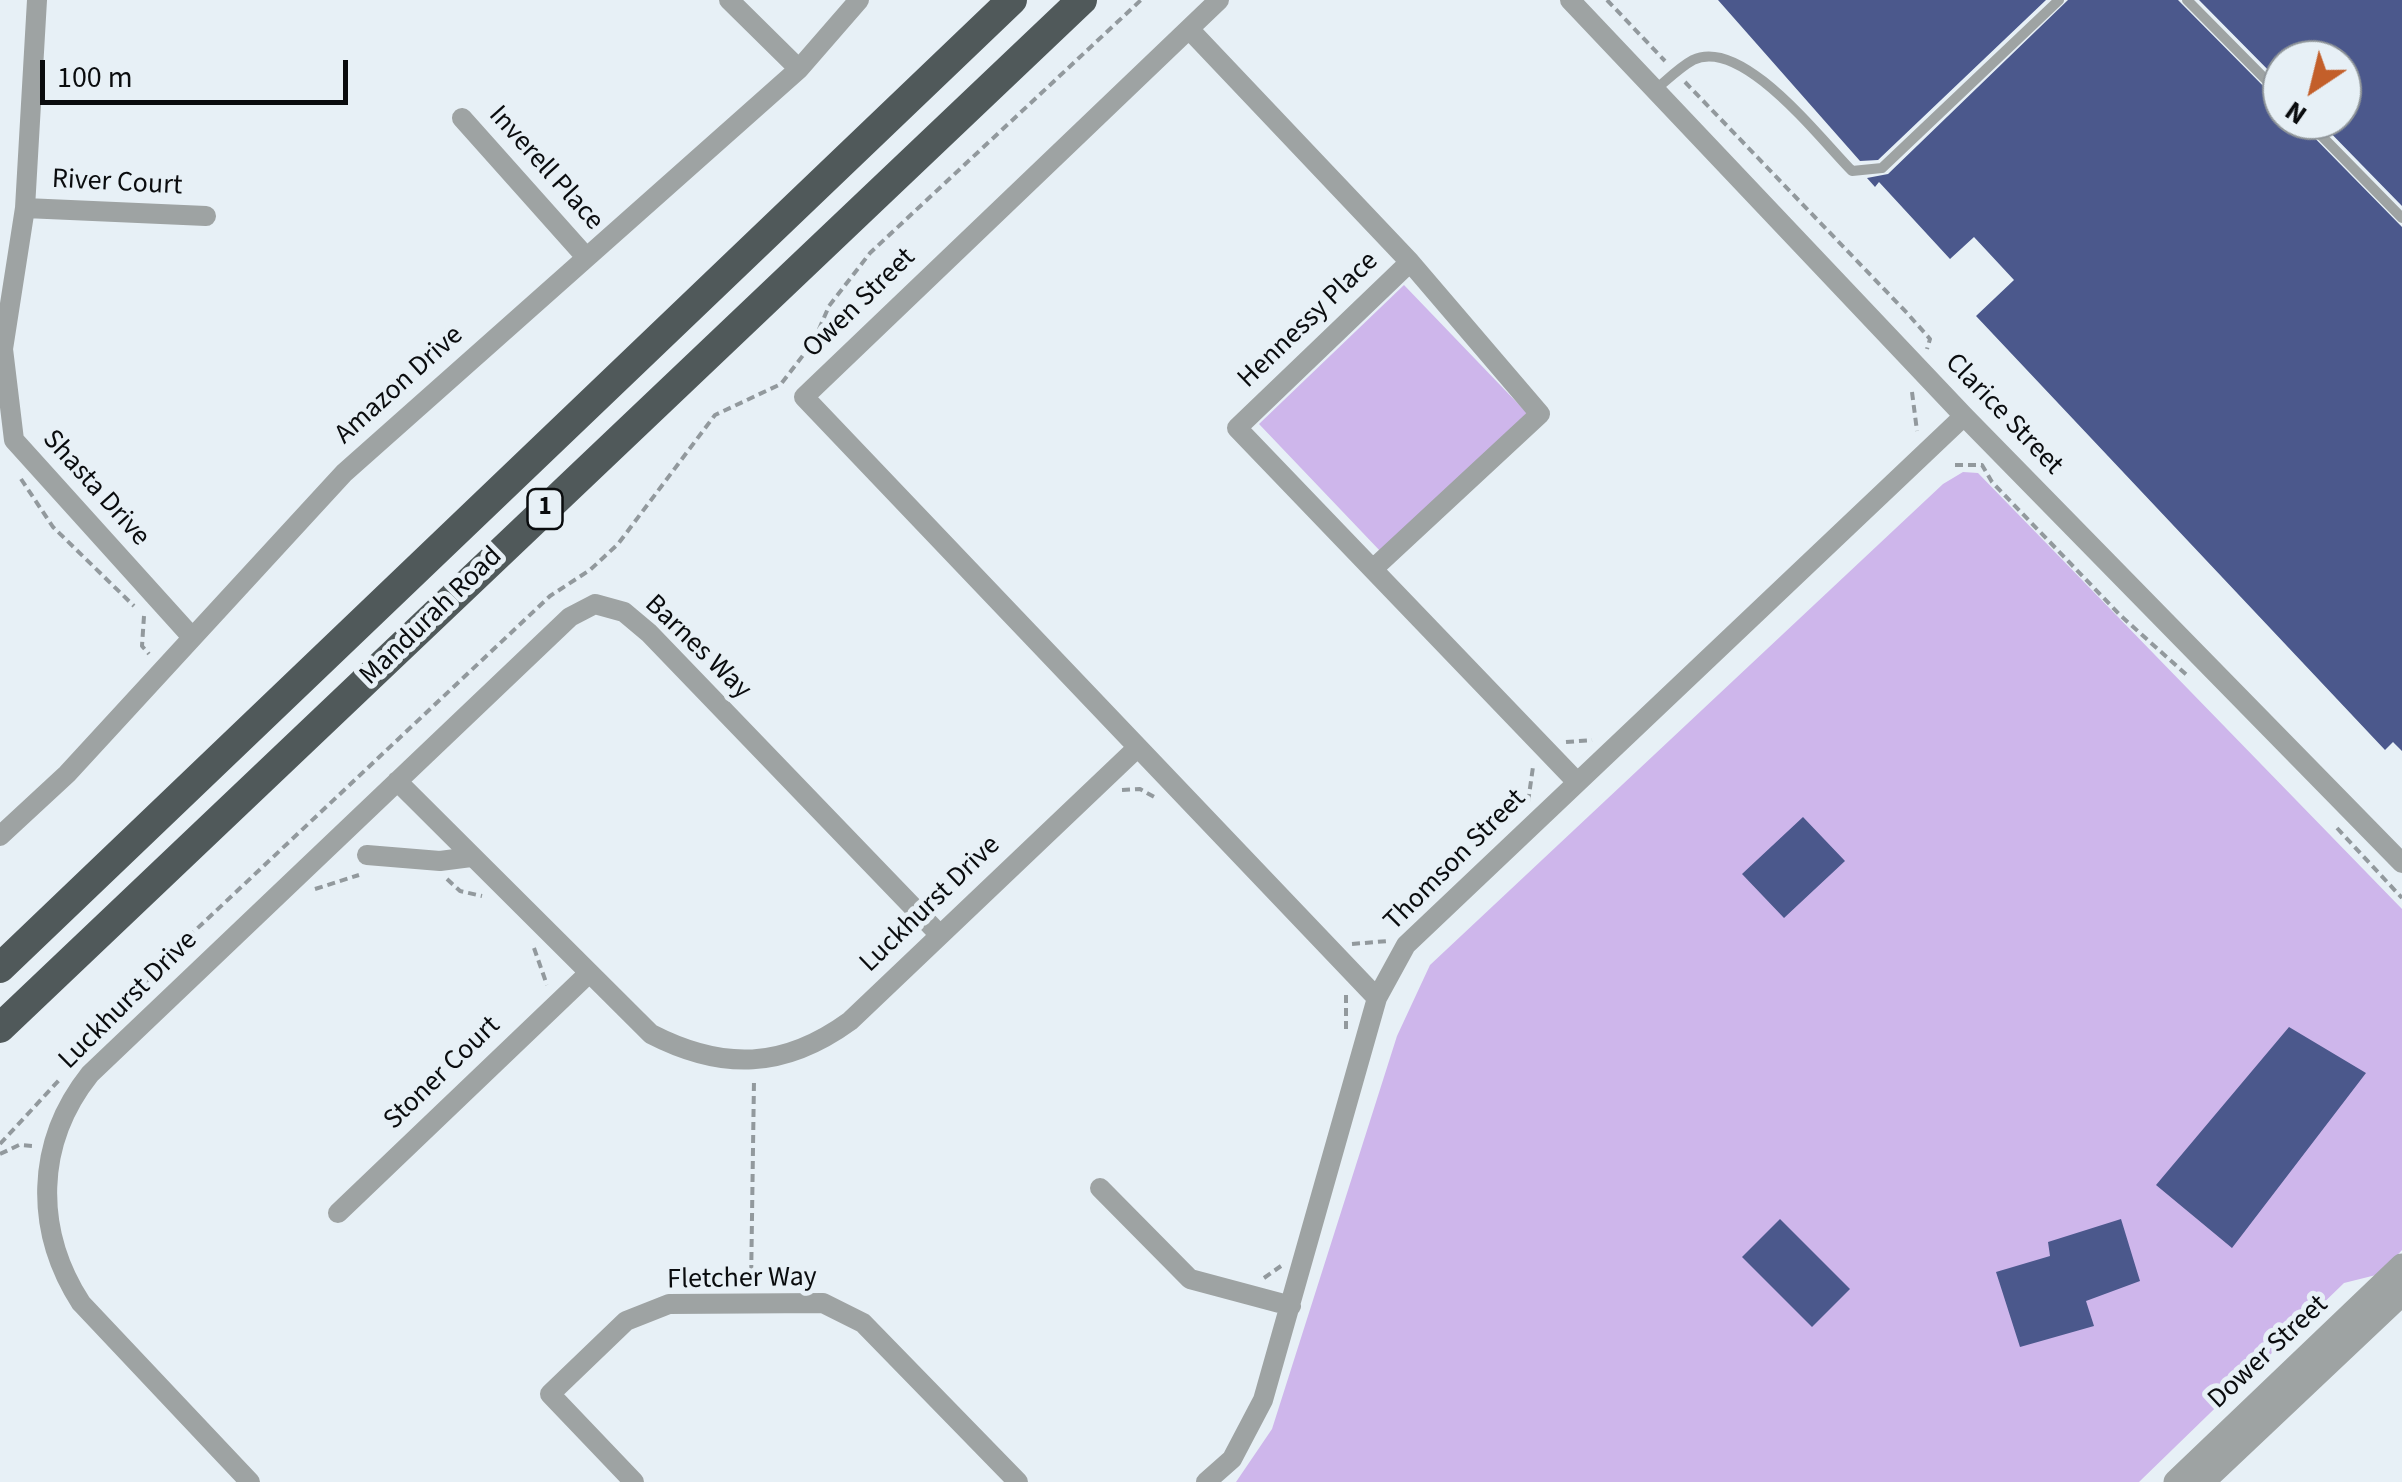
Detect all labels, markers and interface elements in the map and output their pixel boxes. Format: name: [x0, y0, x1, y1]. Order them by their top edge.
scale bar: [45, 40, 352, 102]
north arrow: [2262, 40, 2362, 140]
text: 100 m: [57, 56, 133, 99]
text: N: [2277, 91, 2315, 135]
street label: Inverell Place: [480, 100, 610, 238]
street label: River Court: [51, 164, 183, 204]
street label: Owen Street: [797, 242, 923, 366]
street label: Hennessy Place: [1232, 246, 1386, 396]
street label: Amazon Drive: [329, 320, 471, 452]
street label: Clarice Street: [1937, 347, 2069, 483]
street label: Shasta Drive: [34, 424, 156, 554]
road number: 1: [528, 489, 562, 529]
street label: Mandurah Road: [354, 541, 510, 693]
street label: Barnes Way: [637, 589, 757, 707]
street label: Thomson Street: [1378, 783, 1534, 939]
street label: Luckhurst Drive: [854, 830, 1008, 980]
street label: Luckhurst Drive: [53, 925, 205, 1077]
street label: Stoner Court: [378, 1010, 508, 1138]
street label: Fletcher Way: [667, 1262, 817, 1298]
street label: Dower Street: [2202, 1289, 2336, 1417]

